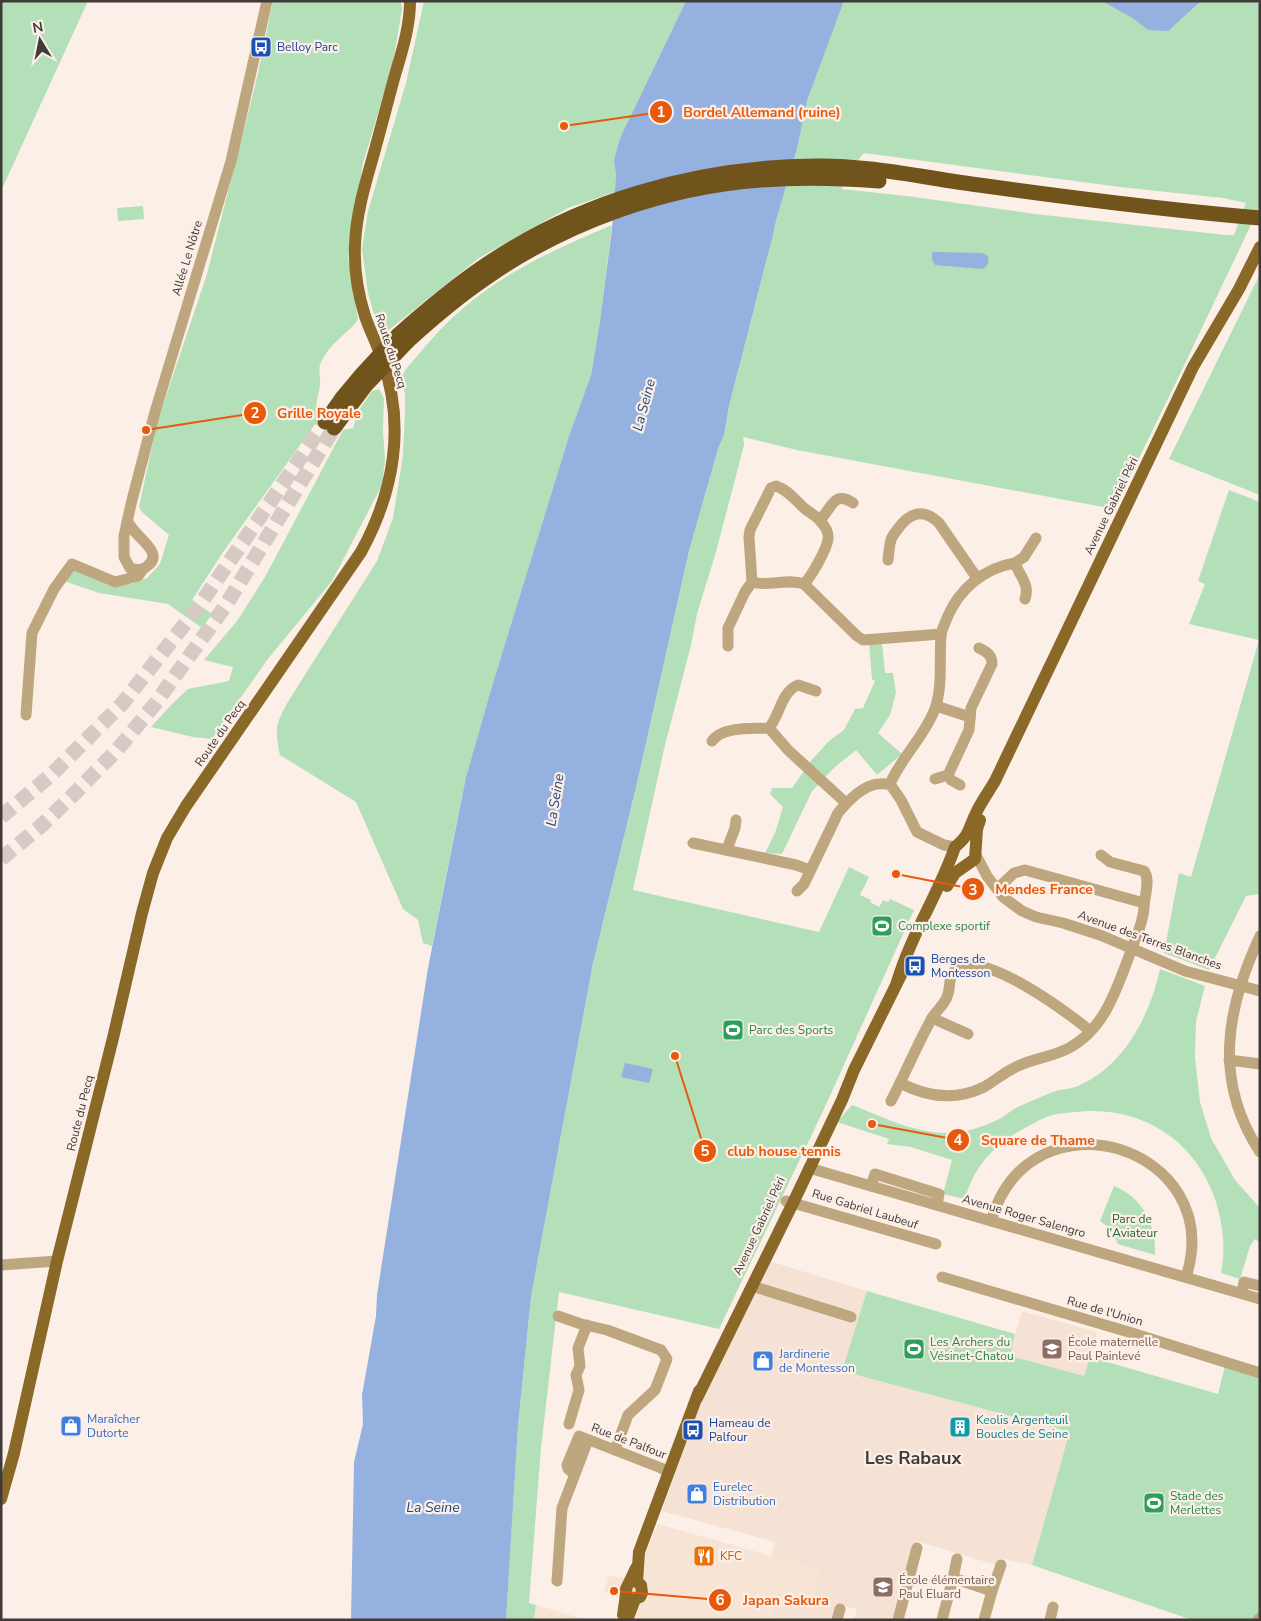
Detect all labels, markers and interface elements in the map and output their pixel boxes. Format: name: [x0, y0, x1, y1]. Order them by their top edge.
north arrow: [15, 15, 65, 65]
text: N: [31, 17, 45, 38]
bus stop icon: Belloy Parc: [249, 35, 273, 59]
place label: Belloy Parc: [277, 39, 338, 55]
callout: Bordel Allemand (ruine): [648, 97, 851, 126]
text: 1: [656, 102, 666, 122]
text: Bordel Allemand (ruine): [683, 103, 841, 122]
street label: Allée Le Nôtre: [168, 218, 206, 298]
street label: Route du Pecq: [371, 311, 411, 391]
water label: La Seine: [628, 376, 660, 433]
callout: Grille Royale: [243, 398, 371, 427]
text: 2: [250, 403, 260, 423]
text: Grille Royale: [277, 404, 361, 423]
street label: Avenue Gabriel Péri: [1080, 454, 1142, 558]
street label: Route du Pecq: [191, 697, 249, 769]
water label: La Seine: [541, 772, 569, 828]
callout: Mendes France: [961, 875, 1103, 904]
text: 3: [968, 880, 978, 900]
text: Mendes France: [995, 880, 1093, 899]
street label: Avenue des Terres Blanches: [1076, 906, 1224, 974]
sports icon: Complexe sportif: [870, 914, 894, 938]
place label: Complexe sportif: [898, 918, 991, 934]
place label: Berges de Montesson: [931, 951, 990, 981]
bus stop icon: Berges de Montesson: [903, 954, 927, 978]
sports icon: Parc des Sports: [721, 1018, 745, 1042]
place label: Parc des Sports: [749, 1022, 834, 1038]
street label: Route du Pecq: [63, 1073, 97, 1153]
callout: Square de Thame: [946, 1126, 1105, 1155]
text: 4: [953, 1130, 963, 1150]
text: Square de Thame: [981, 1131, 1095, 1150]
callout: club house tennis: [692, 1136, 851, 1165]
text: 5: [700, 1141, 710, 1161]
text: club house tennis: [727, 1142, 841, 1161]
street label: Avenue Gabriel Péri: [729, 1174, 789, 1278]
street label: Rue Gabriel Laubeuf: [810, 1185, 921, 1233]
street label: Avenue Roger Salengro: [960, 1191, 1088, 1241]
park label: Parc de l'Aviateur: [1106, 1211, 1158, 1241]
street label: Rue de l'Union: [1065, 1293, 1145, 1329]
place label: Les Archers du Vésinet-Chatou: [929, 1334, 1014, 1364]
place label: École maternelle Paul Painlevé: [1068, 1334, 1158, 1364]
sports icon: Les Archers du Vésinet-Chatou: [902, 1337, 926, 1361]
school or university icon: École maternelle Paul Painlevé: [1040, 1337, 1064, 1361]
place label: Jardinerie de Montesson: [778, 1346, 855, 1376]
shop icon: Jardinerie de Montesson: [751, 1349, 775, 1373]
place label: Maraîcher Dutorte: [87, 1411, 141, 1441]
place label: Keolis Argenteuil Boucles de Seine: [976, 1412, 1069, 1442]
shop icon: Maraîcher Dutorte: [59, 1414, 83, 1438]
place label: Hameau de Palfour: [709, 1415, 771, 1445]
building icon: Keolis Argenteuil Boucles de Seine: [948, 1415, 972, 1439]
bus stop icon: Hameau de Palfour: [681, 1418, 705, 1442]
street label: Rue de Palfour: [589, 1419, 670, 1463]
district label: Les Rabaux: [865, 1446, 961, 1470]
place label: Eurelec Distribution: [713, 1479, 776, 1509]
shop icon: Eurelec Distribution: [685, 1482, 709, 1506]
place label: Stade des Merlettes: [1170, 1488, 1224, 1518]
sports icon: Stade des Merlettes: [1142, 1491, 1166, 1515]
water label: La Seine: [406, 1498, 460, 1517]
restaurant icon: KFC: [692, 1544, 716, 1568]
place label: KFC: [720, 1548, 742, 1564]
place label: École élémentaire Paul Eluard: [899, 1572, 995, 1602]
school or university icon: École élémentaire Paul Eluard: [871, 1575, 895, 1599]
callout: Japan Sakura: [708, 1585, 839, 1614]
text: 6: [715, 1590, 725, 1610]
text: Japan Sakura: [742, 1591, 829, 1610]

